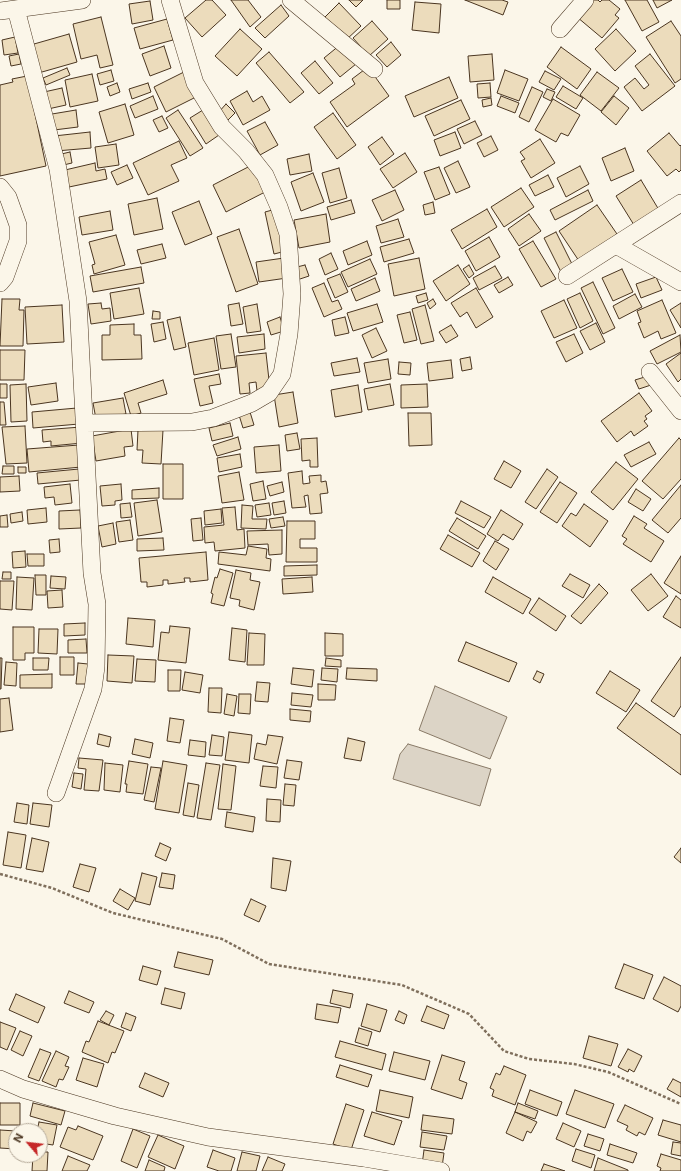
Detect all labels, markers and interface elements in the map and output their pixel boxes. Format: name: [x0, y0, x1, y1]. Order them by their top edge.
north arrow: [8, 1123, 48, 1163]
text: N: [10, 1131, 26, 1145]

